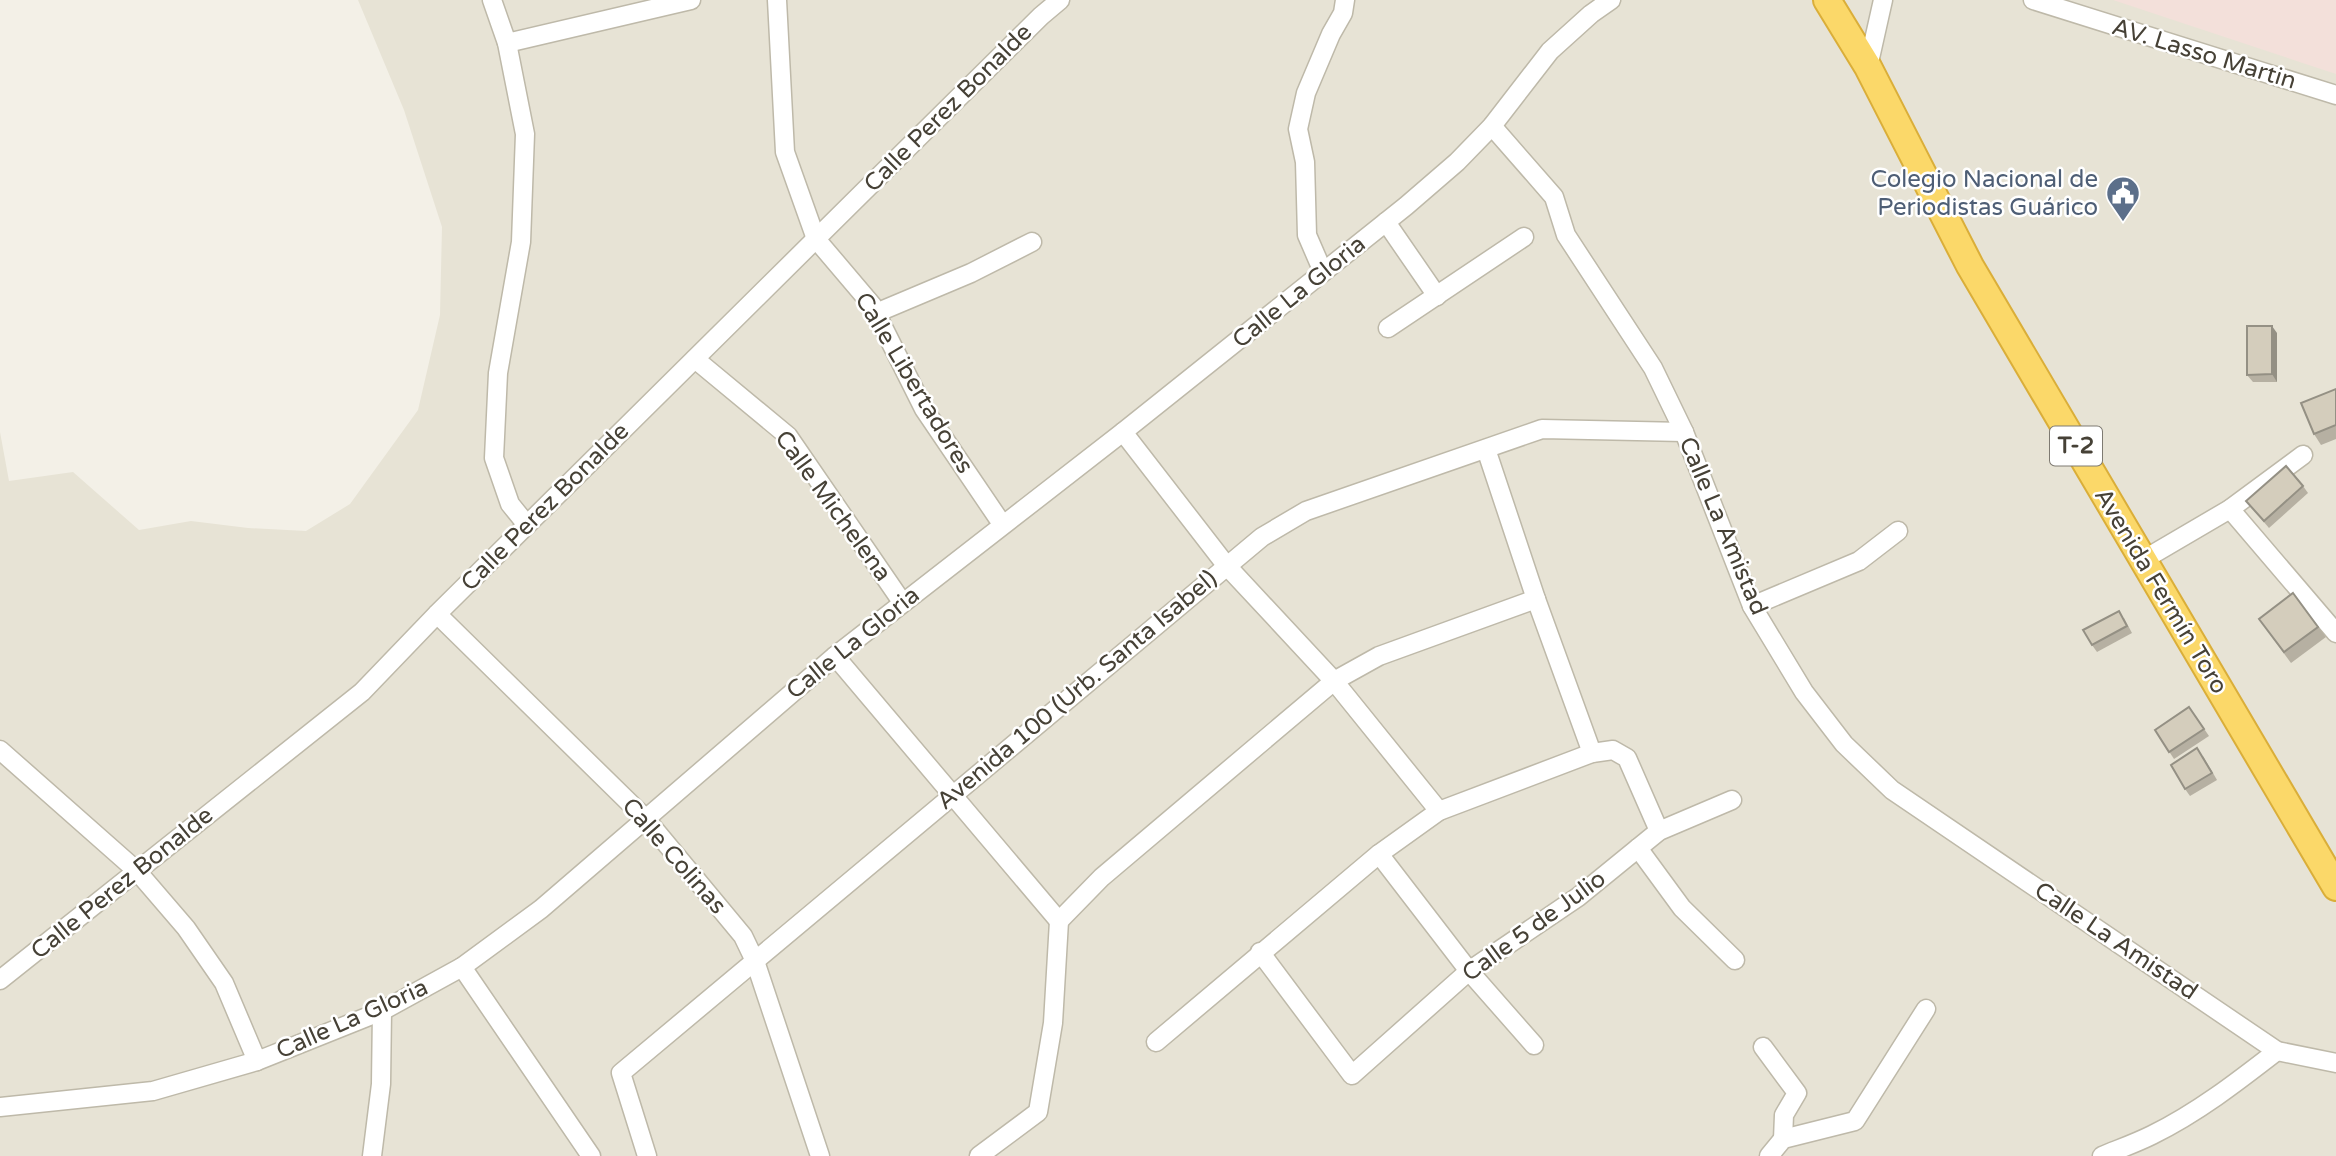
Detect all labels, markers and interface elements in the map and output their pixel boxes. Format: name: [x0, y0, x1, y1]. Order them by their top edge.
street label: AV. Lasso Martin: [2108, 12, 2300, 96]
street label: Calle Perez Bonalde: [858, 18, 1038, 198]
place label: Colegio Nacional de Periodistas Guárico: [1870, 165, 2098, 222]
public building icon: Colegio Nacional de Periodistas Guárico: [2104, 174, 2142, 223]
street label: Calle La Gloria: [1227, 229, 1371, 355]
street label: Calle Libertadores: [849, 287, 979, 479]
street label: Calle Perez Bonalde: [455, 417, 635, 597]
street label: Calle Michelena: [769, 425, 897, 587]
road number: T-2: [2050, 426, 2102, 466]
street label: Calle La Amistad: [1672, 433, 1774, 619]
street label: Avenida Fermín Toro: [2088, 483, 2234, 699]
street label: Avenida 100 (Urb. Santa Isabel): [931, 564, 1223, 816]
street label: Calle La Gloria: [781, 580, 925, 706]
street label: Calle Colinas: [616, 792, 732, 920]
street label: Calle Perez Bonalde: [25, 801, 219, 965]
street label: Calle 5 de Julio: [1456, 864, 1612, 988]
street label: Calle La Amistad: [2029, 876, 2203, 1006]
street label: Calle La Gloria: [272, 973, 432, 1065]

